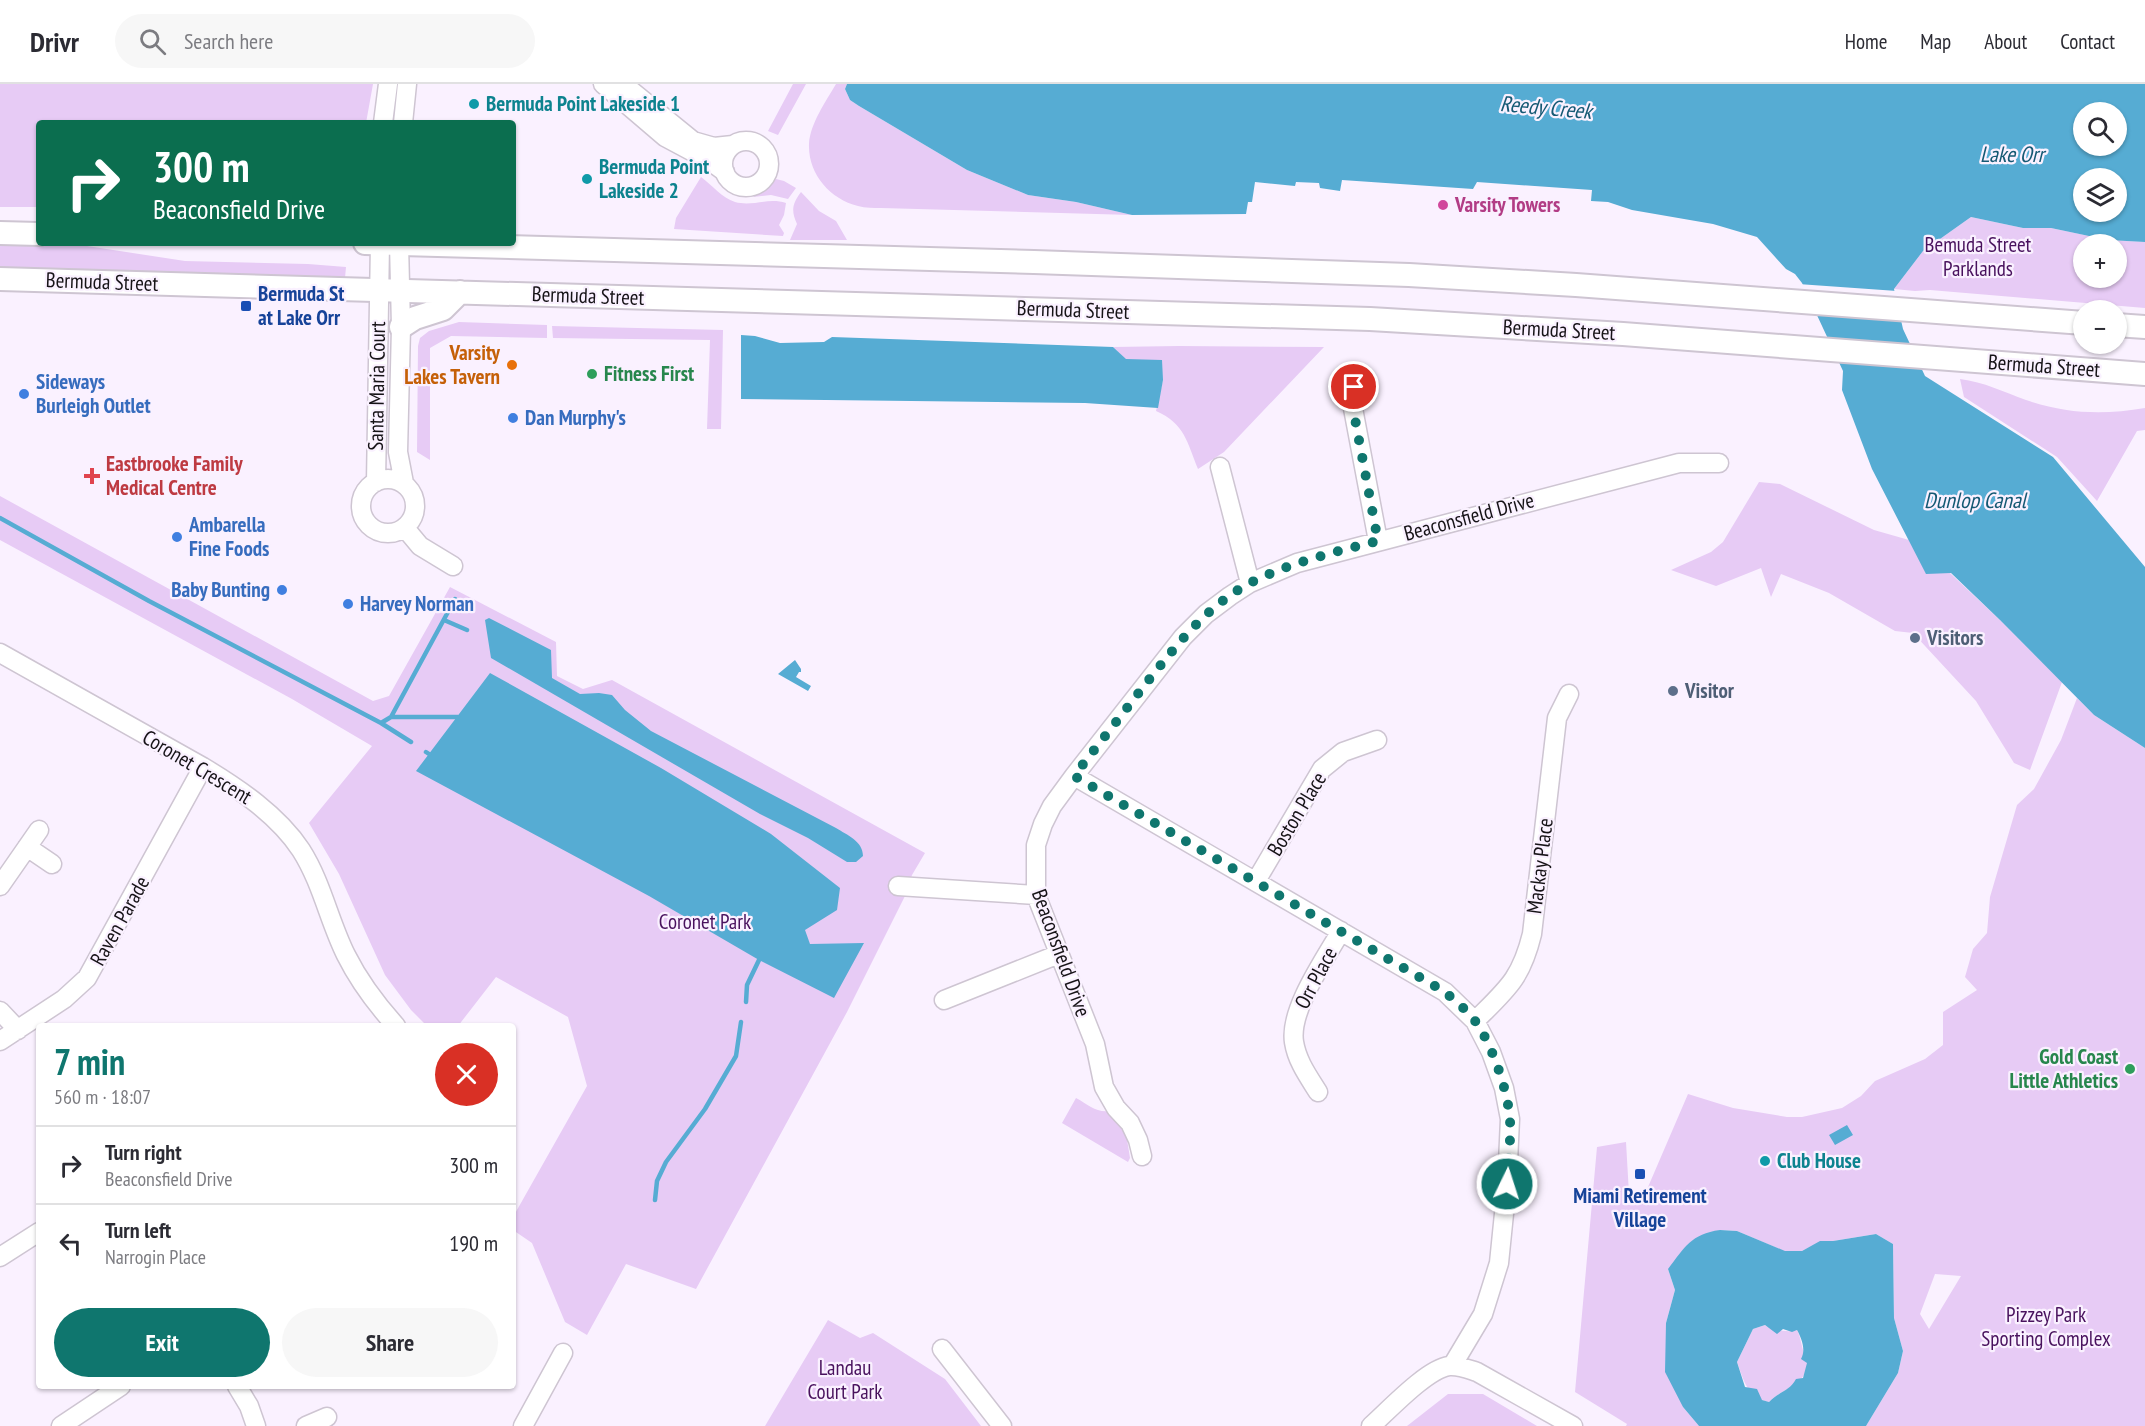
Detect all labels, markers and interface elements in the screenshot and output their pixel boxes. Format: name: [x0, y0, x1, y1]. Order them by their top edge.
search box: [115, 14, 535, 68]
text: Drivr: [30, 23, 79, 60]
icon: search: [136, 25, 169, 58]
text: Search here: [184, 27, 273, 55]
text: Home: [1845, 28, 1887, 55]
text: Map: [1920, 28, 1951, 55]
text: About: [1984, 28, 2027, 55]
text: Contact: [2060, 28, 2115, 55]
water label: Reedy Creek: [1499, 89, 1595, 125]
place label: Bermuda Point Lakeside 1: [486, 90, 680, 117]
marker: Bermuda Point Lakeside 1: [467, 97, 481, 111]
map controls: [2073, 102, 2127, 354]
button: search: [2073, 102, 2127, 156]
text: 300 m: [153, 139, 250, 194]
water label: Lake Orr: [1980, 140, 2047, 168]
icon: right: [54, 144, 132, 222]
place label: Bermuda Point Lakeside 2: [599, 153, 709, 204]
button: layers: [2073, 168, 2127, 222]
marker: Bermuda Point Lakeside 2: [580, 172, 594, 186]
place label: Varsity Towers: [1454, 191, 1560, 218]
text: Beaconsfield Drive: [153, 192, 325, 226]
marker: Varsity Towers: [1436, 198, 1450, 212]
park label: Bemuda Street Parklands: [1925, 231, 2032, 282]
button: +: [2073, 234, 2127, 288]
street label: Bermuda Street: [45, 266, 159, 297]
place label: Bermuda St at Lake Orr: [258, 280, 344, 331]
street label: Bermuda Street: [531, 280, 645, 311]
street label: Bermuda Street: [1016, 294, 1130, 325]
marker: Bermuda St at Lake Orr: [239, 299, 253, 313]
button: −: [2073, 300, 2127, 354]
street label: Bermuda Street: [1502, 313, 1616, 346]
street label: Santa Maria Court: [362, 321, 391, 451]
place label: Varsity Lakes Tavern: [404, 339, 501, 390]
street label: Bermuda Street: [1987, 348, 2101, 383]
marker: Varsity Lakes Tavern: [505, 358, 519, 372]
place label: Fitness First: [604, 360, 694, 387]
pin: [1328, 361, 1379, 412]
marker: Fitness First: [585, 367, 599, 381]
place label: Sideways Burleigh Outlet: [36, 368, 151, 419]
icon: arrive: [1337, 370, 1370, 403]
marker: Sideways Burleigh Outlet: [17, 387, 31, 401]
place label: Dan Murphy's: [525, 404, 626, 431]
marker: Dan Murphy's: [506, 411, 520, 425]
place label: Eastbrooke Family Medical Centre: [106, 450, 243, 501]
marker: Eastbrooke Family Medical Centre: [83, 467, 101, 485]
street label: Beaconsfield Drive: [1401, 486, 1537, 547]
water label: Dunlop Canal: [1924, 486, 2028, 514]
place label: Ambarella Fine Foods: [188, 511, 269, 562]
marker: Ambarella Fine Foods: [170, 530, 184, 544]
place label: Baby Bunting: [171, 576, 270, 603]
marker: Baby Bunting: [275, 583, 289, 597]
place label: Harvey Norman: [360, 590, 474, 617]
marker: Harvey Norman: [341, 597, 355, 611]
place label: Visitors: [1926, 624, 1983, 651]
marker: Visitors: [1908, 631, 1922, 645]
place label: Visitor: [1684, 677, 1735, 704]
marker: Visitor: [1666, 684, 1680, 698]
street label: Coronet Crescent: [138, 723, 257, 810]
street label: Boston Place: [1261, 767, 1332, 861]
street label: Mackay Place: [1520, 817, 1559, 915]
street label: Raven Parade: [84, 871, 155, 970]
street label: Beaconsfield Drive: [1026, 885, 1097, 1020]
park label: Coronet Park: [659, 908, 751, 935]
street label: Orr Place: [1288, 942, 1343, 1013]
text: 7 min: [54, 1038, 125, 1085]
button: close: [435, 1043, 498, 1106]
place label: Gold Coast Little Athletics: [2009, 1043, 2118, 1094]
marker: Gold Coast Little Athletics: [2123, 1062, 2137, 1076]
text: 560 m · 18:07: [54, 1084, 151, 1110]
text: Turn right: [105, 1138, 182, 1166]
place label: Club House: [1777, 1147, 1861, 1174]
icon: right: [54, 1149, 87, 1182]
text: 300 m: [449, 1151, 498, 1179]
position arrow: [1475, 1152, 1539, 1216]
marker: Club House: [1758, 1154, 1772, 1168]
text: Beaconsfield Drive: [105, 1166, 233, 1192]
marker: Miami Retirement Village: [1633, 1167, 1647, 1181]
place label: Miami Retirement Village: [1573, 1182, 1707, 1233]
text: Turn left: [105, 1216, 171, 1244]
icon: left: [54, 1227, 87, 1260]
text: 190 m: [449, 1229, 498, 1257]
text: Narrogin Place: [105, 1244, 206, 1270]
park label: Pizzey Park Sporting Complex: [1981, 1301, 2111, 1352]
button: Exit: [54, 1308, 270, 1377]
button: Share: [282, 1308, 498, 1377]
park label: Landau Court Park: [808, 1354, 882, 1405]

